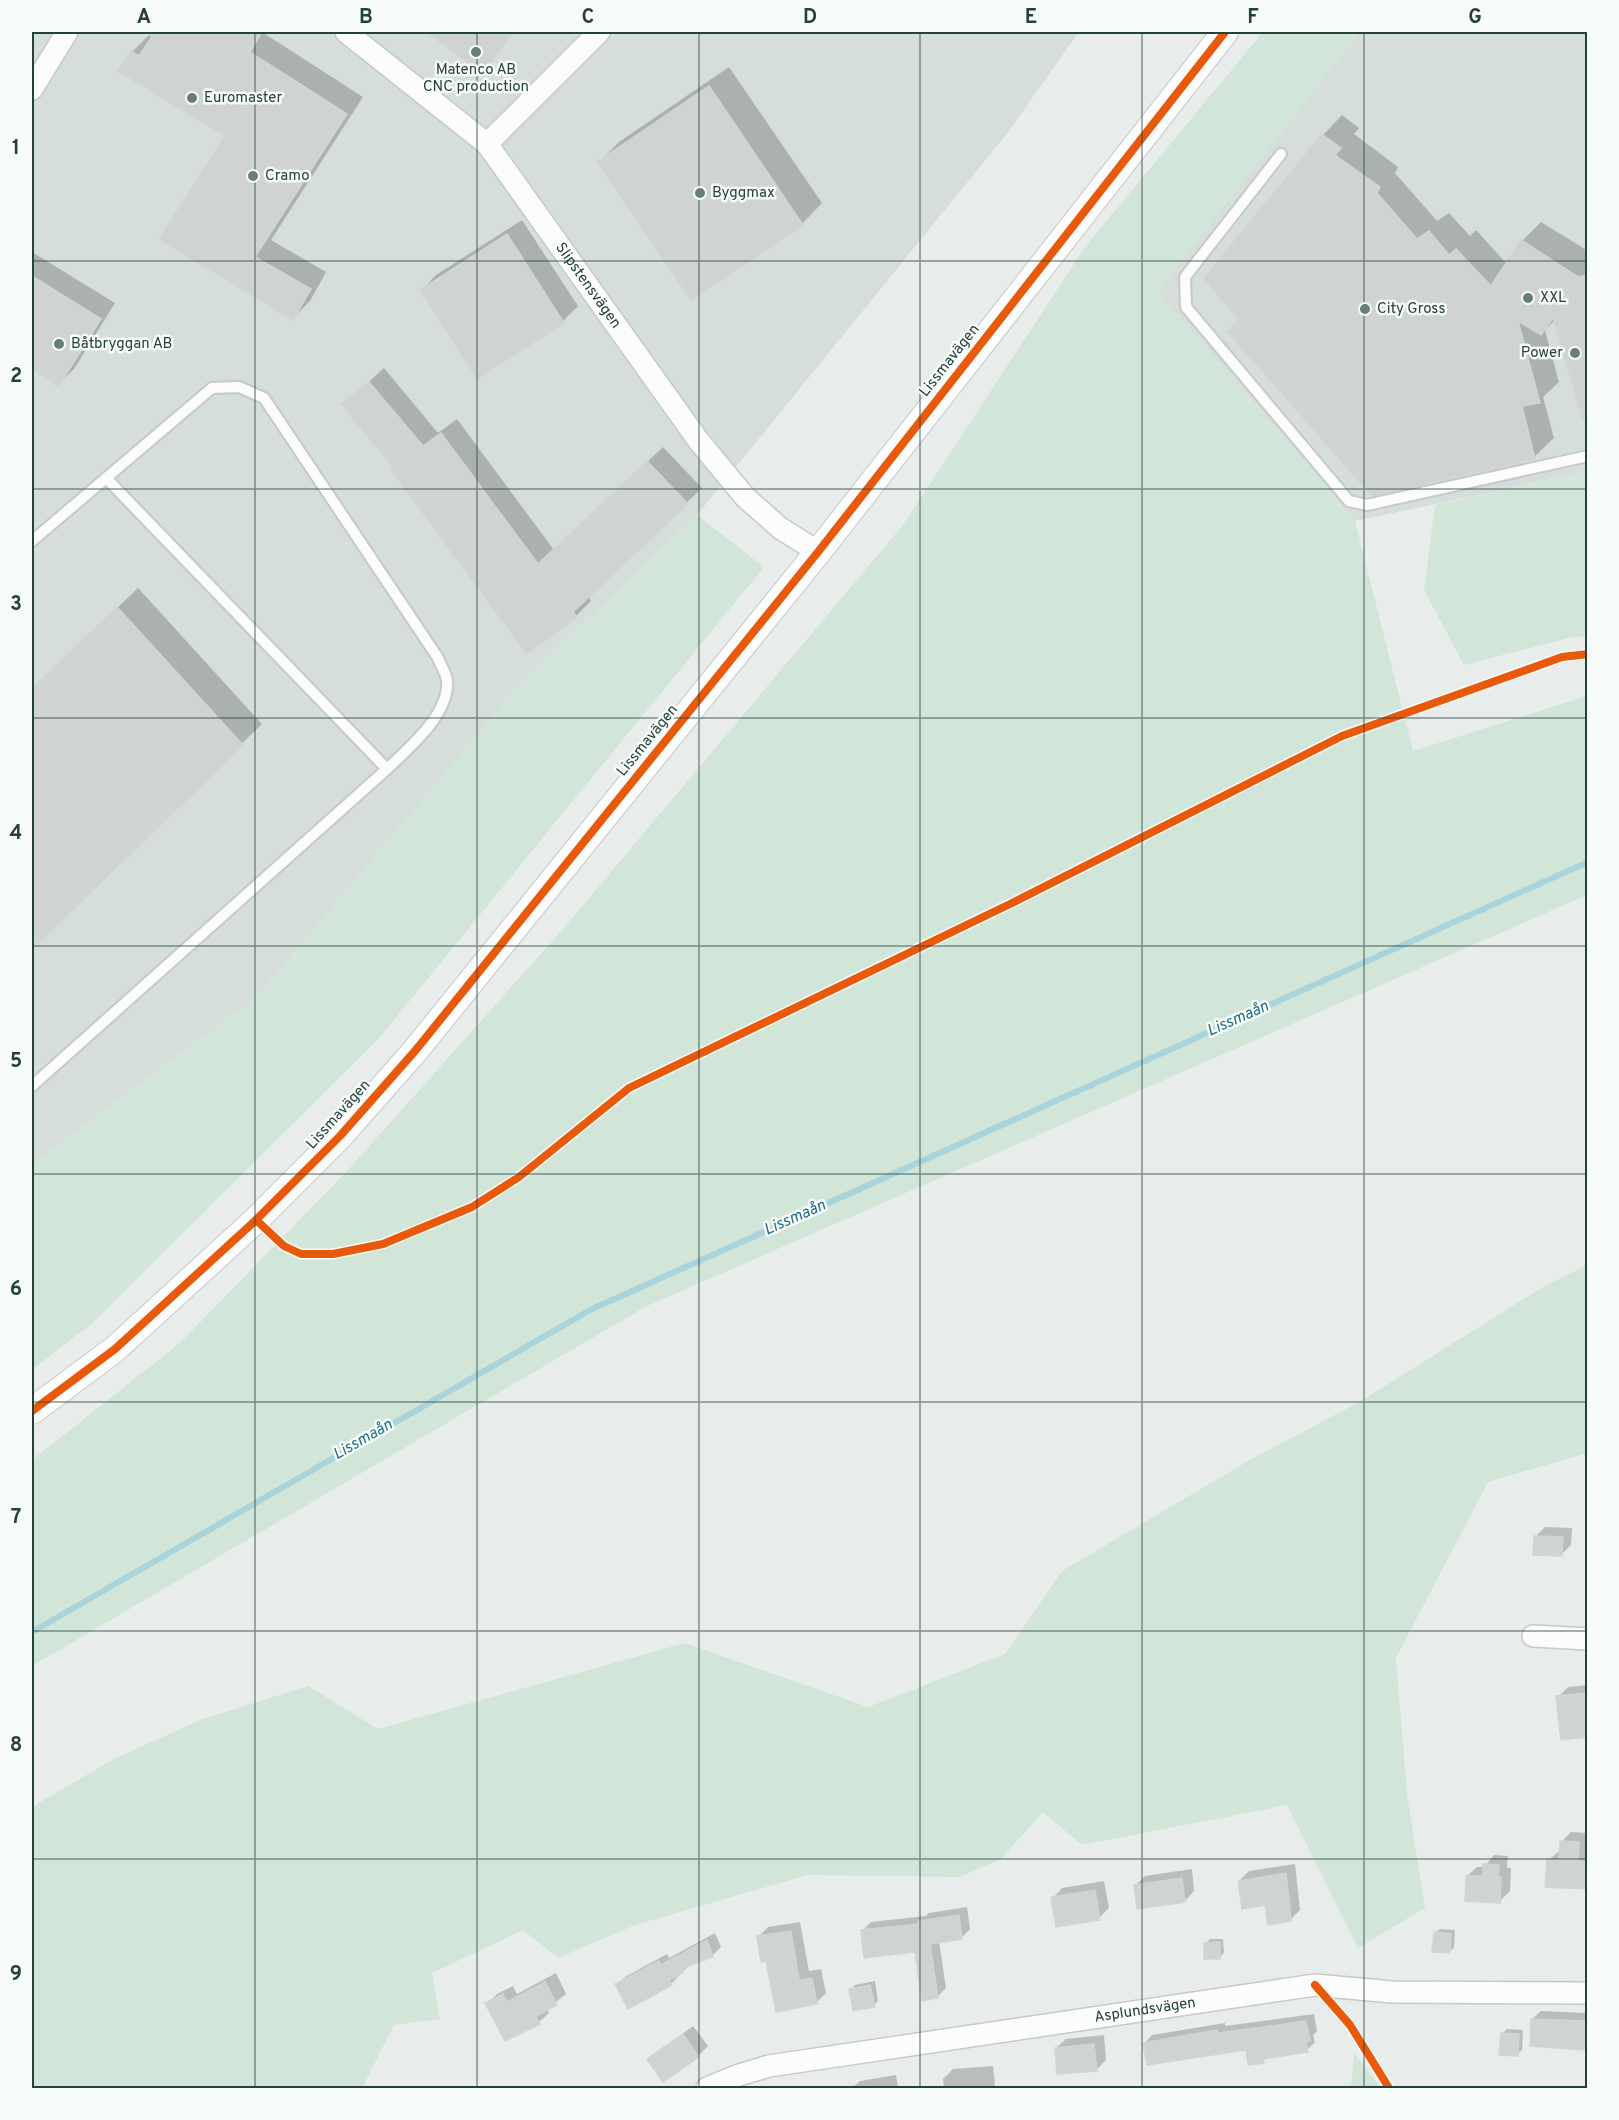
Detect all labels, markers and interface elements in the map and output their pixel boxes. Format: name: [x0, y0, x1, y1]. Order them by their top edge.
text: A: [137, 5, 151, 31]
text: B: [359, 5, 373, 31]
text: C: [582, 5, 594, 31]
text: D: [803, 5, 817, 31]
text: E: [1025, 5, 1037, 31]
text: F: [1247, 5, 1259, 31]
text: G: [1468, 5, 1482, 31]
marker: Matenco AB CNC production: [469, 45, 483, 59]
place label: Matenco AB CNC production: [423, 61, 529, 97]
place label: Euromaster: [204, 89, 283, 108]
marker: Euromaster: [185, 91, 199, 105]
text: 1: [12, 136, 20, 162]
place label: Cramo: [265, 167, 310, 186]
marker: Cramo: [246, 169, 260, 183]
place label: Byggmax: [712, 184, 775, 203]
marker: Byggmax: [693, 186, 707, 200]
street label: Slipstensvägen: [551, 239, 625, 332]
place label: XXL: [1540, 289, 1566, 308]
marker: XXL: [1521, 291, 1535, 305]
place label: City Gross: [1377, 300, 1445, 319]
marker: City Gross: [1358, 302, 1372, 316]
street label: Lissmavägen: [916, 321, 984, 401]
place label: Båtbryggan AB: [71, 335, 172, 354]
marker: Båtbryggan AB: [52, 337, 66, 351]
place label: Power: [1521, 344, 1563, 363]
marker: Power: [1568, 346, 1582, 360]
text: 2: [10, 364, 22, 390]
text: 3: [10, 592, 22, 618]
street label: Lissmavägen: [613, 701, 683, 781]
text: 4: [10, 821, 22, 847]
water label: Lissmaån: [1204, 996, 1272, 1041]
text: 5: [10, 1049, 22, 1075]
street label: Lissmavägen: [303, 1076, 375, 1154]
water label: Lissmaån: [761, 1195, 829, 1240]
text: 6: [10, 1277, 22, 1303]
water label: Lissmaån: [330, 1415, 397, 1465]
text: 7: [11, 1505, 21, 1531]
text: 8: [10, 1733, 22, 1759]
text: 9: [10, 1962, 22, 1988]
street label: Asplundsvägen: [1093, 1993, 1197, 2027]

